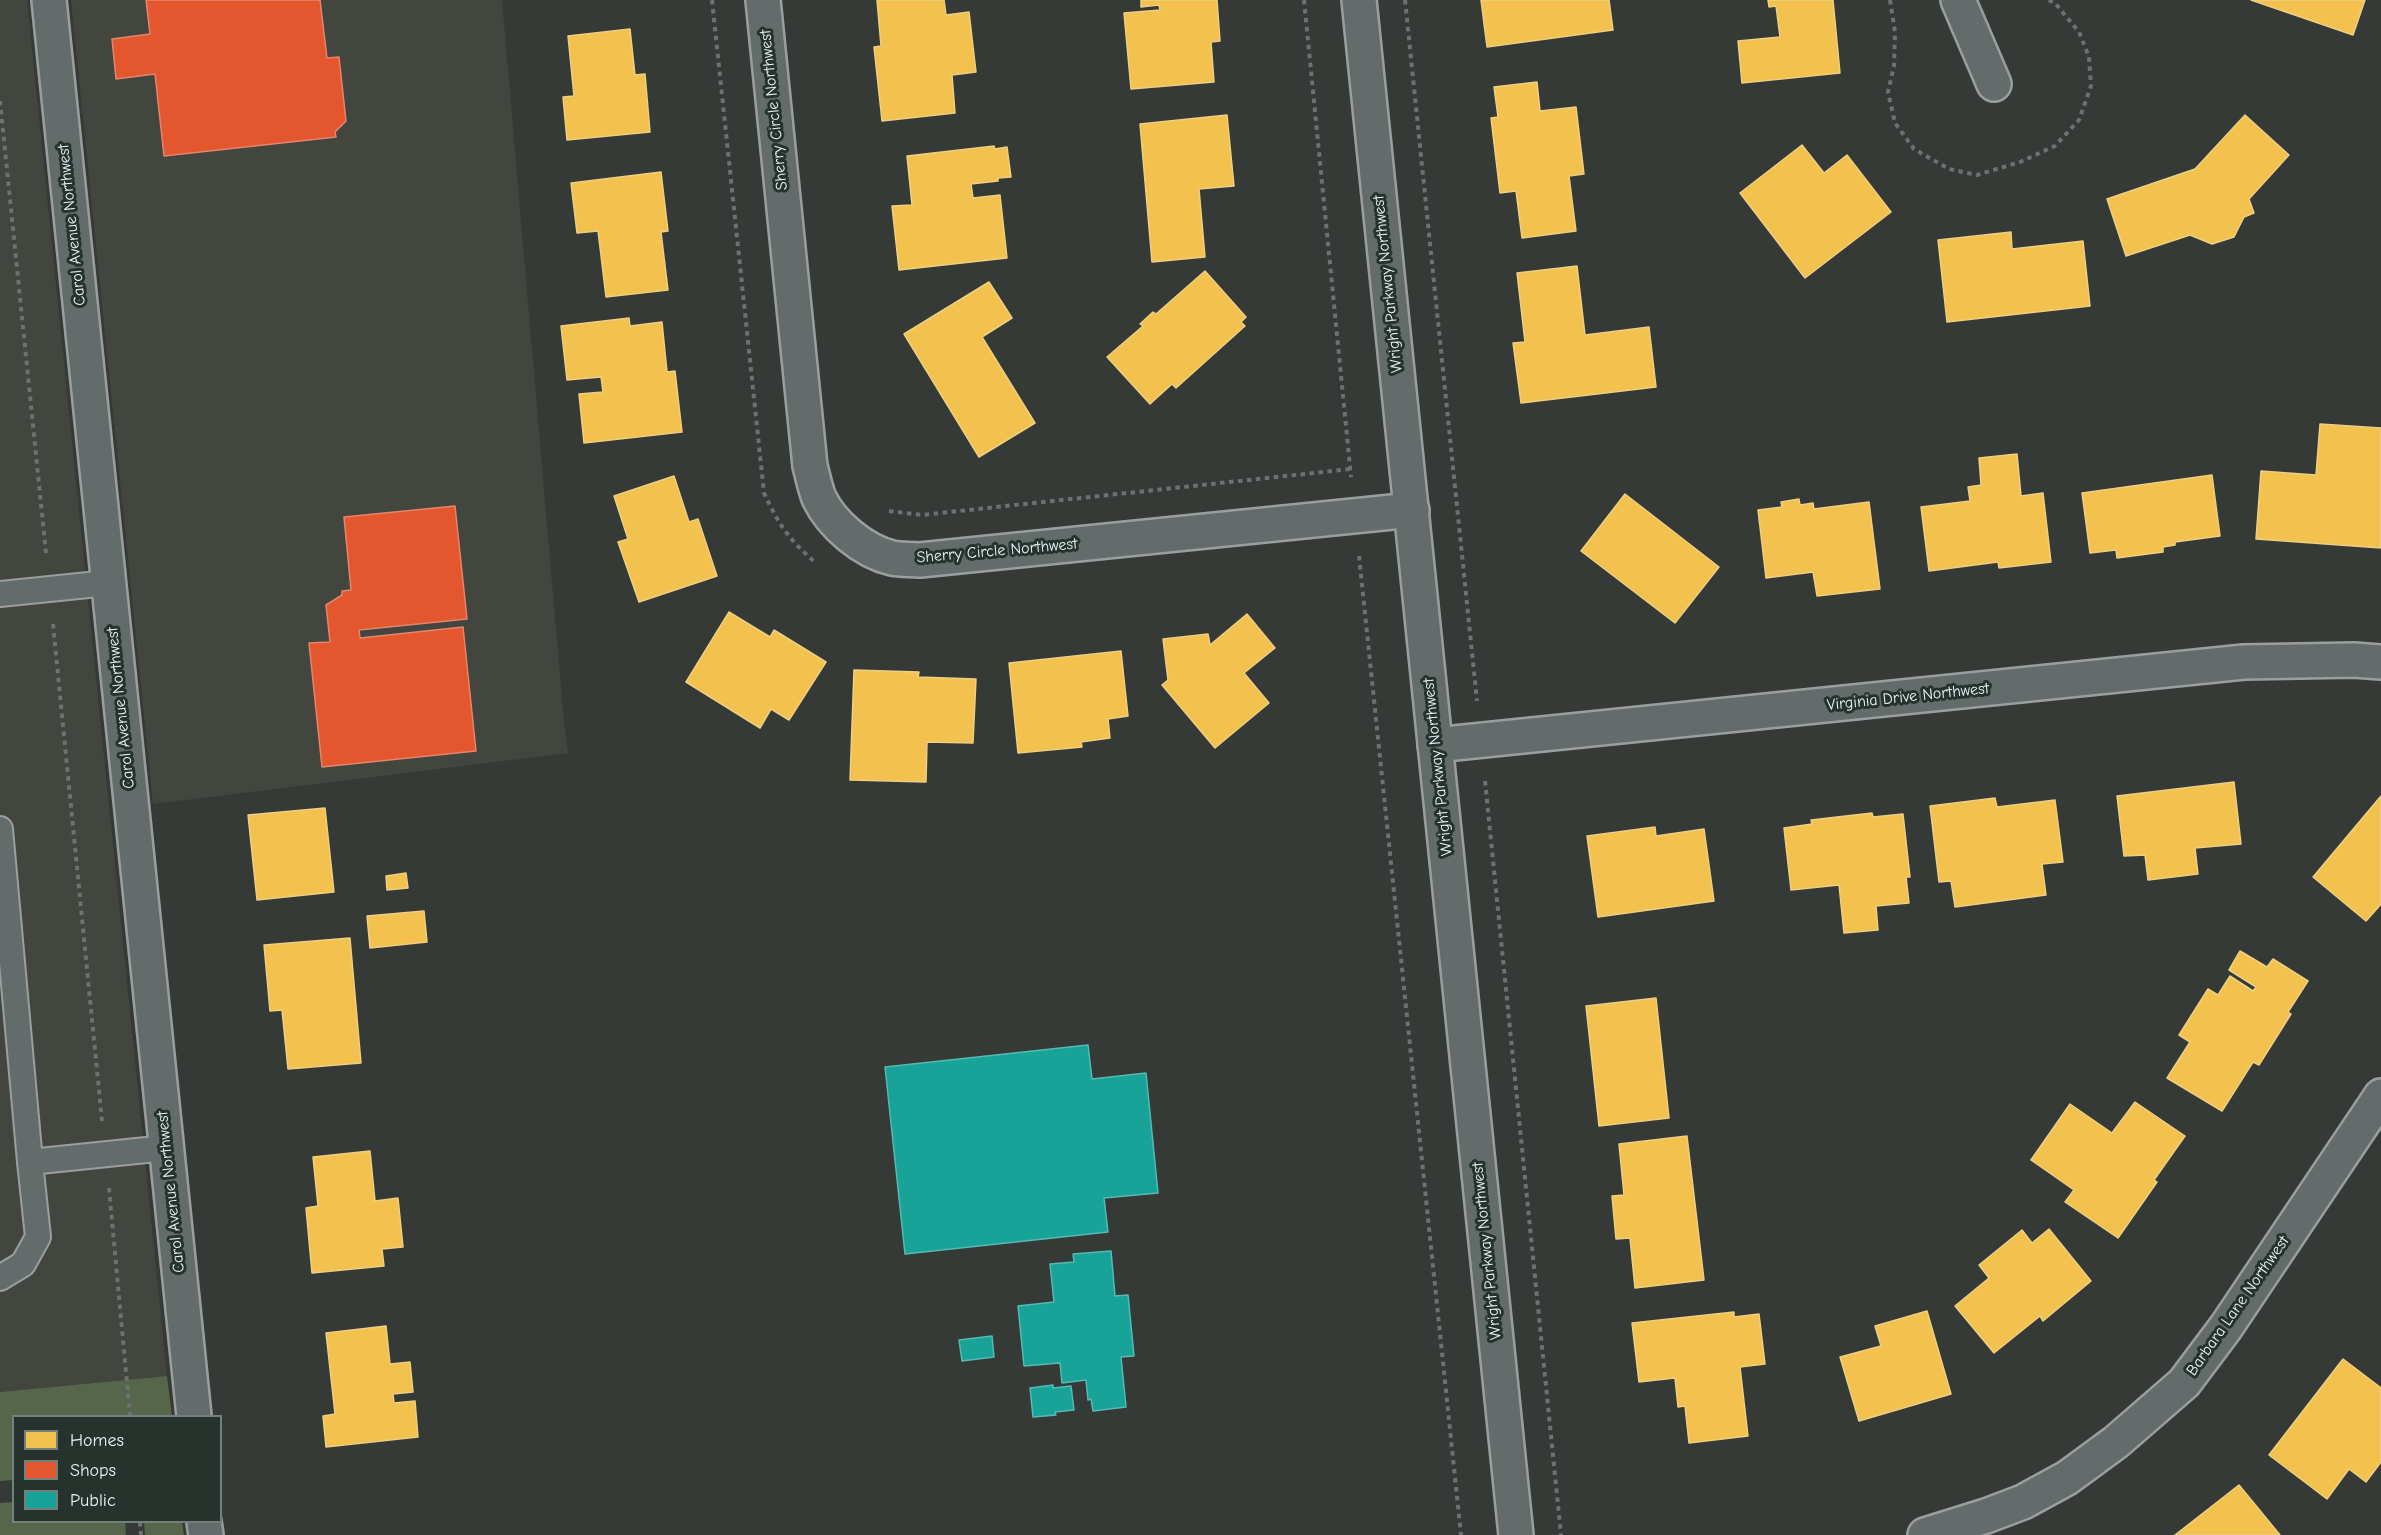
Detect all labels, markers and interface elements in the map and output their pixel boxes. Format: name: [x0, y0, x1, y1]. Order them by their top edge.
street label: Sherry Circle Northwest: [756, 29, 792, 191]
street label: Carol Avenue Northwest: [54, 143, 90, 307]
street label: Wright Parkway Northwest: [1369, 194, 1407, 374]
street label: Sherry Circle Northwest: [916, 534, 1078, 568]
street label: Carol Avenue Northwest: [103, 626, 139, 790]
street label: Wright Parkway Northwest: [1419, 677, 1457, 857]
street label: Virginia Drive Northwest: [1826, 679, 1990, 715]
street label: Carol Avenue Northwest: [153, 1110, 189, 1274]
street label: Wright Parkway Northwest: [1468, 1161, 1506, 1341]
street label: Barbara Lane Northwest: [2182, 1232, 2294, 1380]
legend: [12, 1415, 222, 1523]
text: Homes: [70, 1430, 124, 1451]
text: Shops: [70, 1460, 116, 1481]
text: Public: [70, 1490, 116, 1511]

